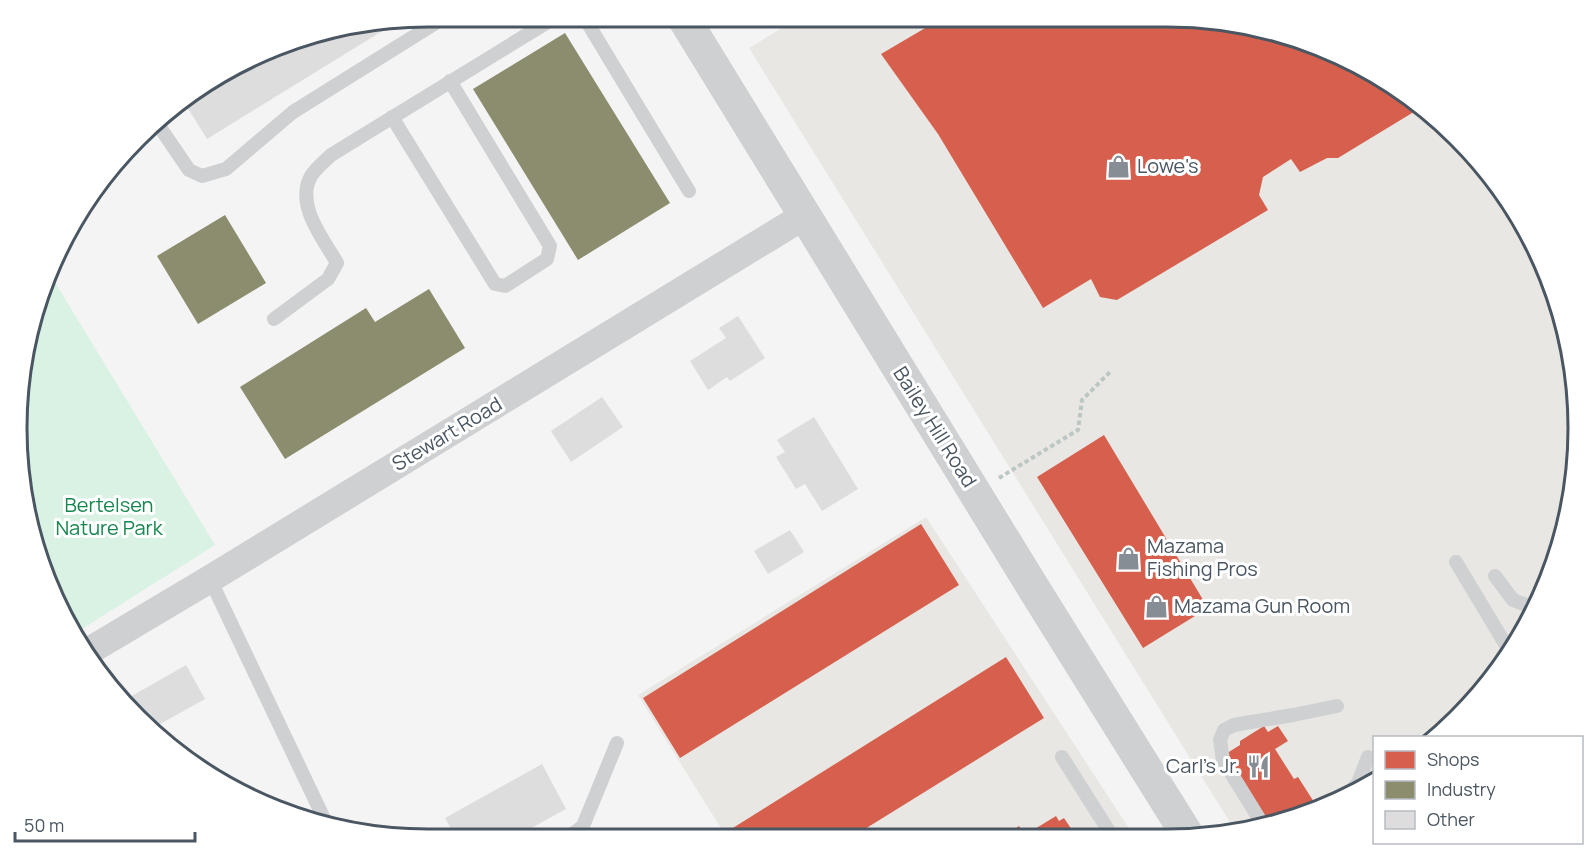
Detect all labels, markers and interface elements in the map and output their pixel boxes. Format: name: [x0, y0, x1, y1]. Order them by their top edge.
place label: Lowe's: [1137, 152, 1198, 179]
shop icon: Lowe's: [1106, 153, 1132, 179]
street label: Bailey Hill Road: [887, 361, 983, 492]
street label: Stewart Road: [387, 390, 507, 477]
park label: Bertelsen Nature Park: [55, 491, 164, 541]
place label: Mazama Fishing Pros: [1147, 532, 1258, 582]
shop icon: Mazama Fishing Pros: [1116, 545, 1142, 571]
place label: Mazama Gun Room: [1174, 592, 1350, 619]
shop icon: Mazama Gun Room: [1143, 593, 1169, 619]
legend: [1373, 736, 1583, 844]
text: Shops: [1427, 747, 1479, 771]
place label: Carl's Jr.: [1166, 752, 1240, 779]
restaurant icon: Carl's Jr.: [1245, 753, 1271, 779]
text: Industry: [1427, 777, 1496, 801]
scale bar: [15, 805, 195, 843]
text: Other: [1427, 807, 1475, 831]
text: 50 m: [24, 813, 64, 837]

